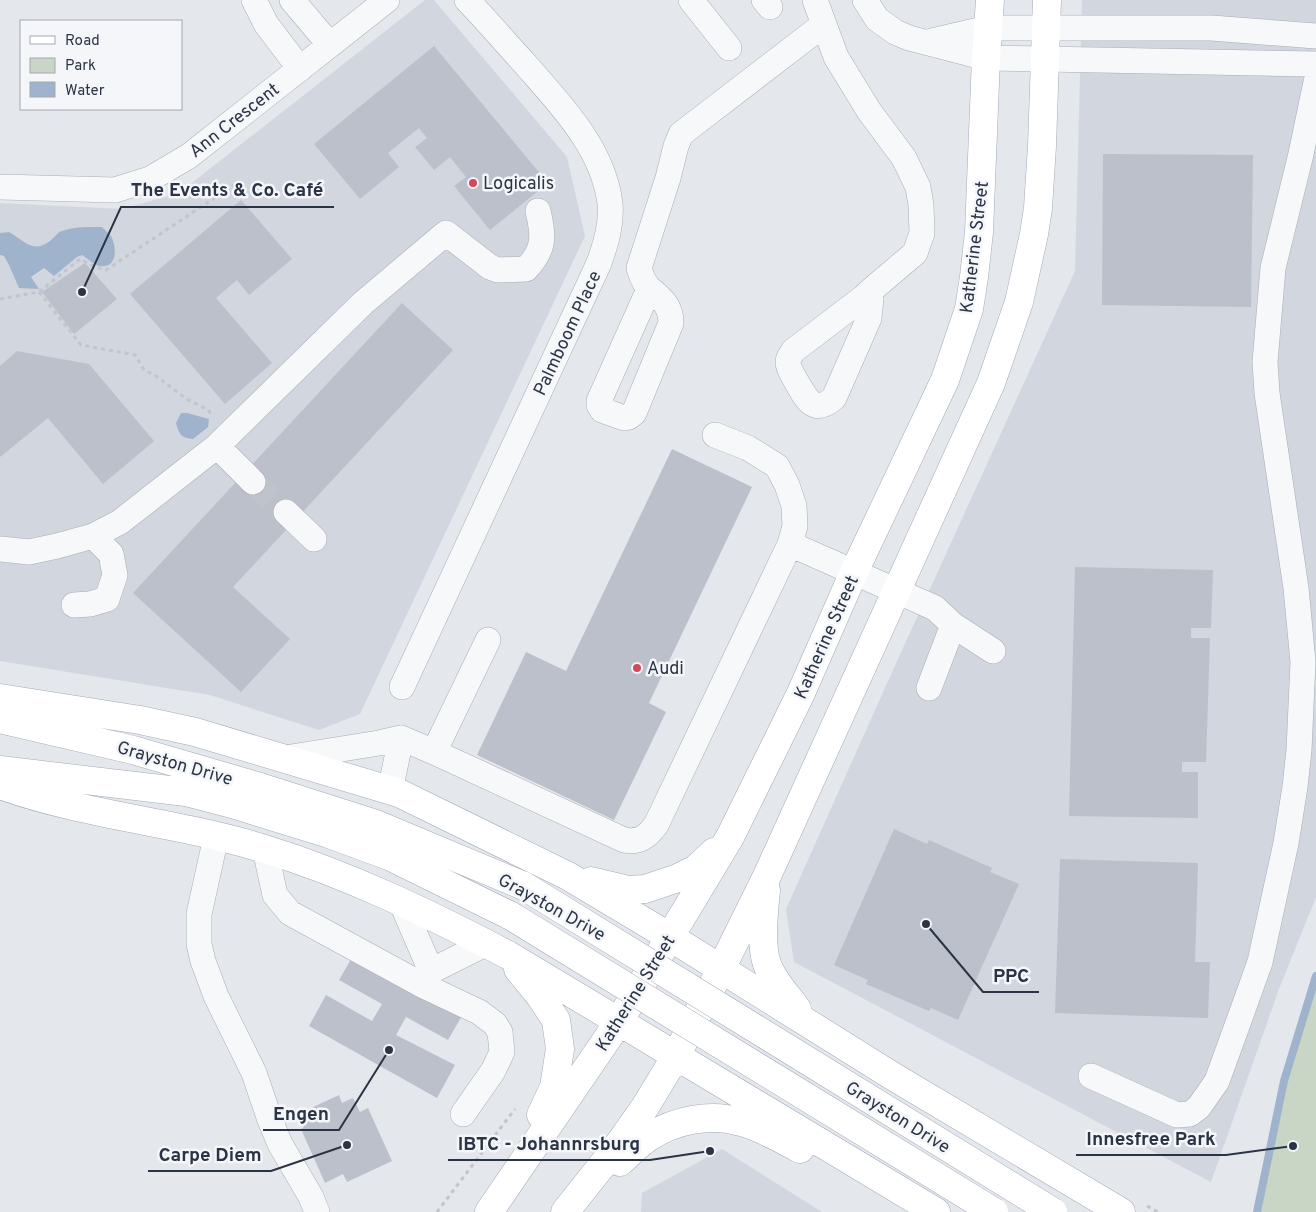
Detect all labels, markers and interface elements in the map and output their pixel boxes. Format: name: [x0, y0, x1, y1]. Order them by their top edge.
legend: [20, 20, 182, 110]
text: Road: [65, 32, 100, 51]
text: Park: [65, 57, 96, 76]
street label: Ann Crescent: [185, 79, 285, 164]
text: Water: [65, 82, 105, 101]
callout: The Events & Co. Café: [121, 173, 334, 207]
place label: Logicalis: [483, 173, 554, 196]
marker: Logicalis: [467, 177, 479, 189]
text: The Events & Co. Café: [131, 179, 323, 203]
street label: Katherine Street: [956, 180, 995, 315]
street label: Palmboom Place: [529, 268, 607, 400]
street label: Katherine Street: [790, 572, 865, 703]
place label: Audi: [647, 658, 684, 681]
marker: Audi: [631, 662, 643, 674]
street label: Grayston Drive: [114, 737, 235, 792]
street label: Grayston Drive: [493, 869, 609, 947]
street label: Katherine Street: [591, 931, 681, 1056]
callout: PPC: [983, 958, 1039, 992]
text: PPC: [993, 965, 1029, 989]
street label: Grayston Drive: [840, 1077, 954, 1160]
callout: Engen: [263, 1096, 339, 1130]
text: Engen: [273, 1103, 329, 1127]
callout: Innesfree Park: [1076, 1121, 1226, 1155]
callout: IBTC - Johannrsburg: [448, 1126, 650, 1160]
text: Innesfree Park: [1086, 1128, 1216, 1152]
text: IBTC - Johannrsburg: [458, 1133, 640, 1157]
callout: Carpe Diem: [148, 1137, 271, 1171]
text: Carpe Diem: [158, 1144, 262, 1168]

